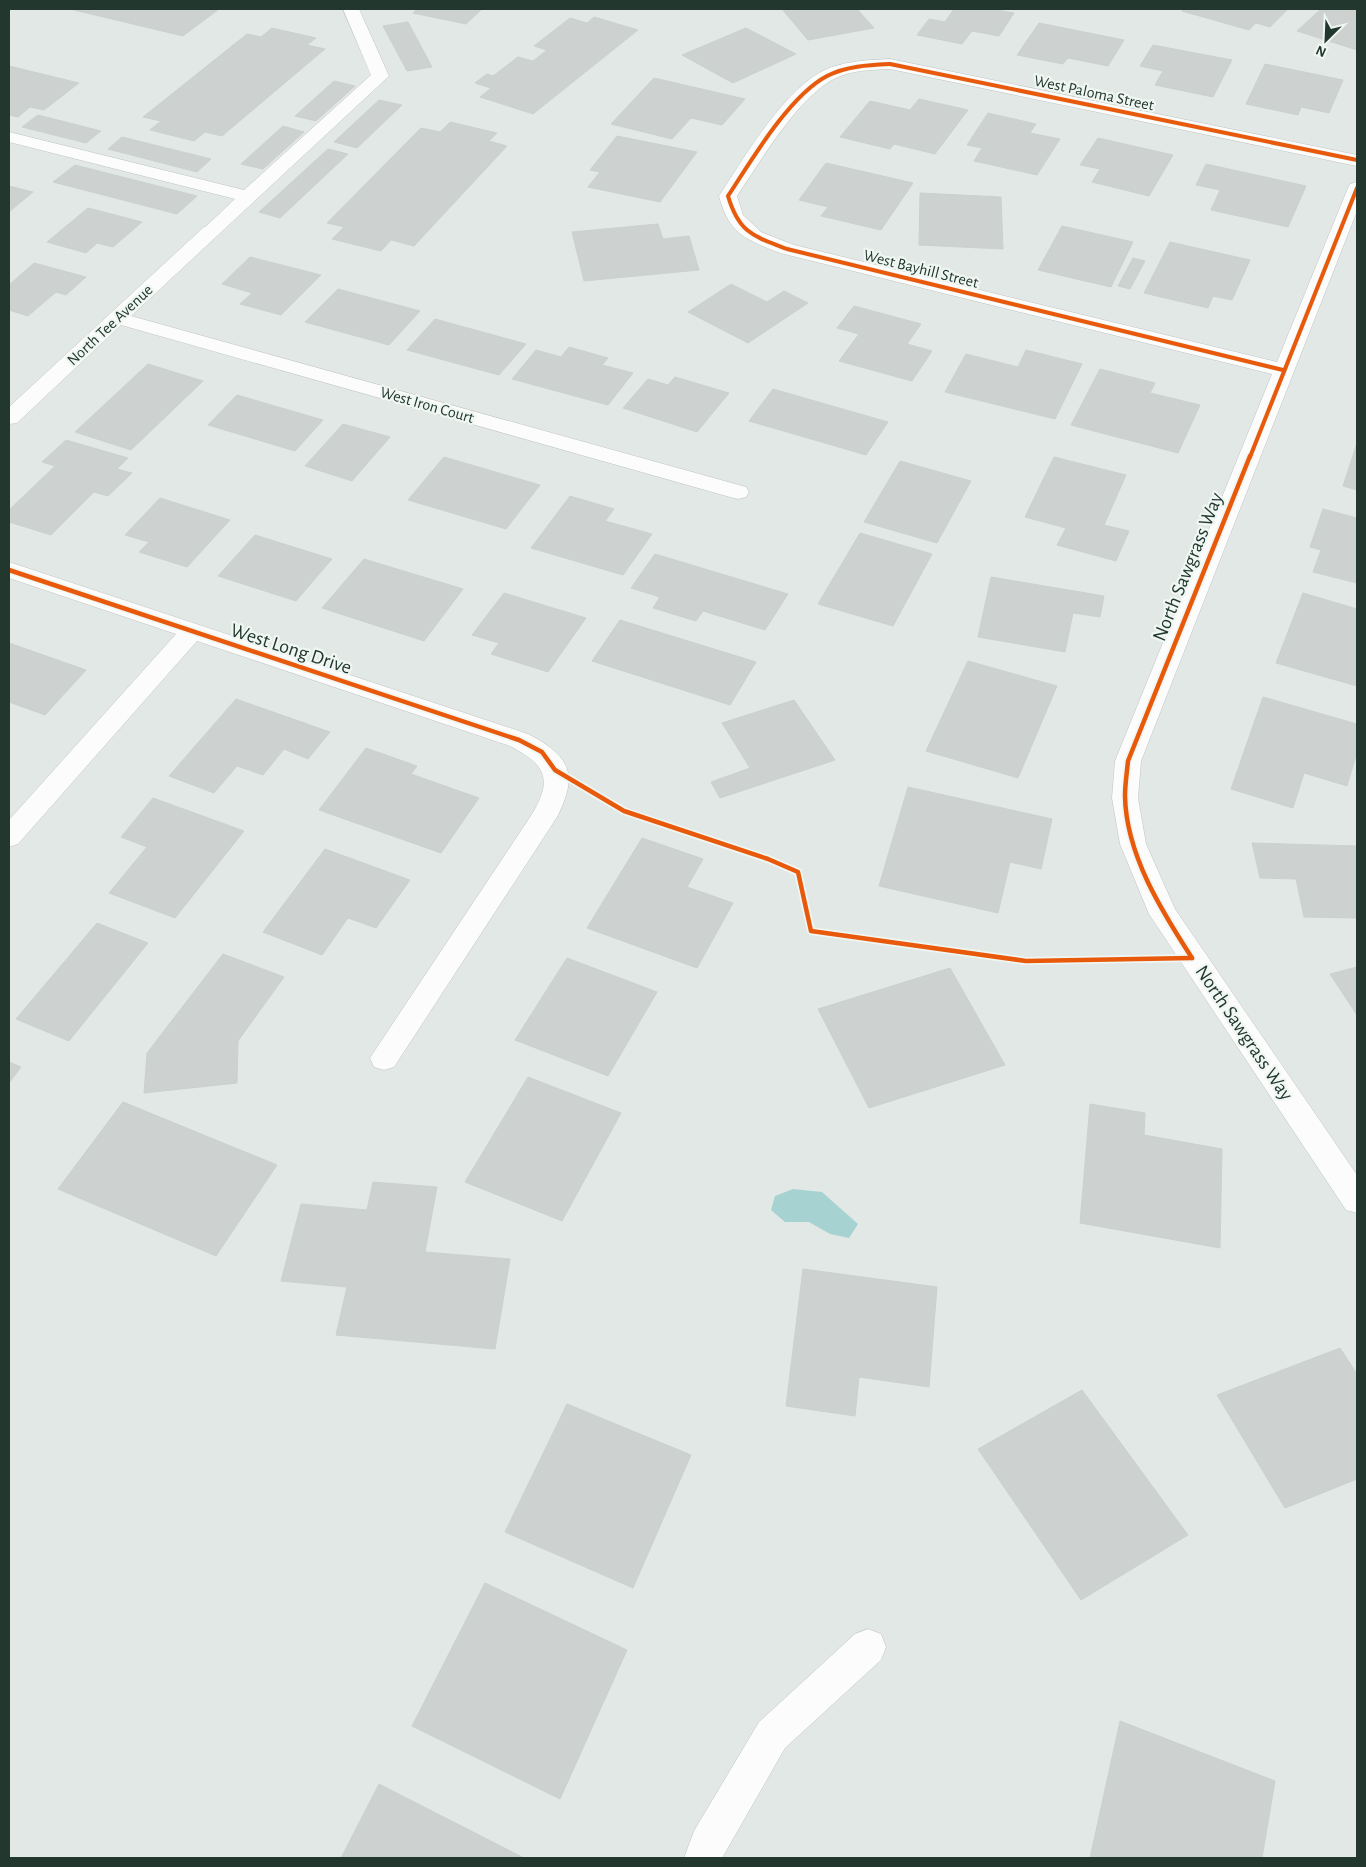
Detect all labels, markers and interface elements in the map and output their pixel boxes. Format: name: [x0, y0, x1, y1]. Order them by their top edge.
north arrow: [1301, 15, 1351, 65]
text: N: [1314, 43, 1328, 59]
street label: West Paloma Street: [1033, 72, 1155, 114]
street label: West Bayhill Street: [862, 247, 980, 292]
street label: North Tee Avenue: [64, 282, 156, 368]
street label: West Iron Court: [378, 384, 476, 426]
street label: North Sawgrass Way: [1149, 490, 1227, 644]
street label: West Long Drive: [228, 620, 354, 678]
street label: North Sawgrass Way: [1191, 962, 1297, 1105]

